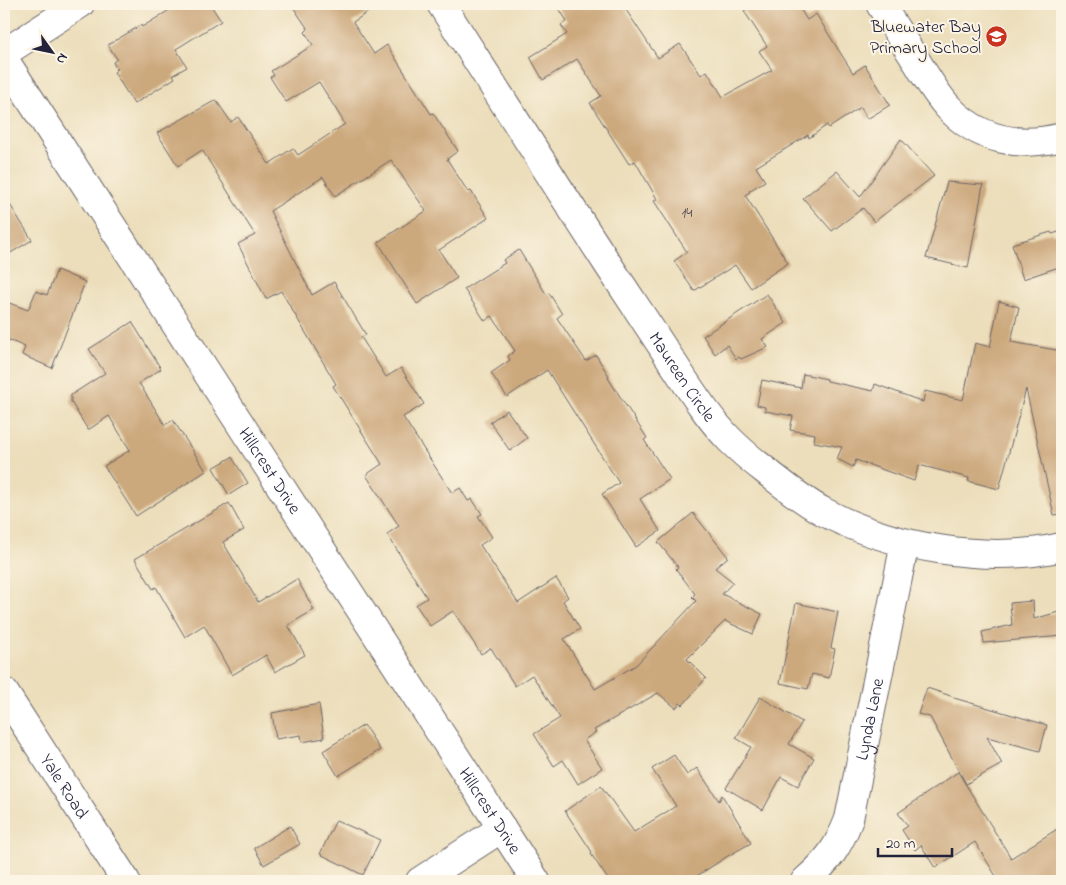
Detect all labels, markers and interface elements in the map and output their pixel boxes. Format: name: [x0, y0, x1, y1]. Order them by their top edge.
place label: Bluewater Bay Primary School: [870, 15, 981, 62]
school or university icon: Bluewater Bay Primary School: [985, 24, 1009, 48]
north arrow: [28, 28, 78, 78]
text: N: [50, 49, 73, 68]
house number: 14: [682, 202, 692, 224]
street label: Maureen Circle: [641, 327, 721, 429]
street label: Hillcrest Drive: [231, 423, 307, 521]
street label: Lynda Lane: [850, 675, 892, 763]
street label: Yale Road: [32, 750, 94, 825]
street label: Hillcrest Drive: [451, 763, 527, 861]
scale bar: [878, 825, 952, 857]
text: 20 m: [886, 833, 916, 855]

